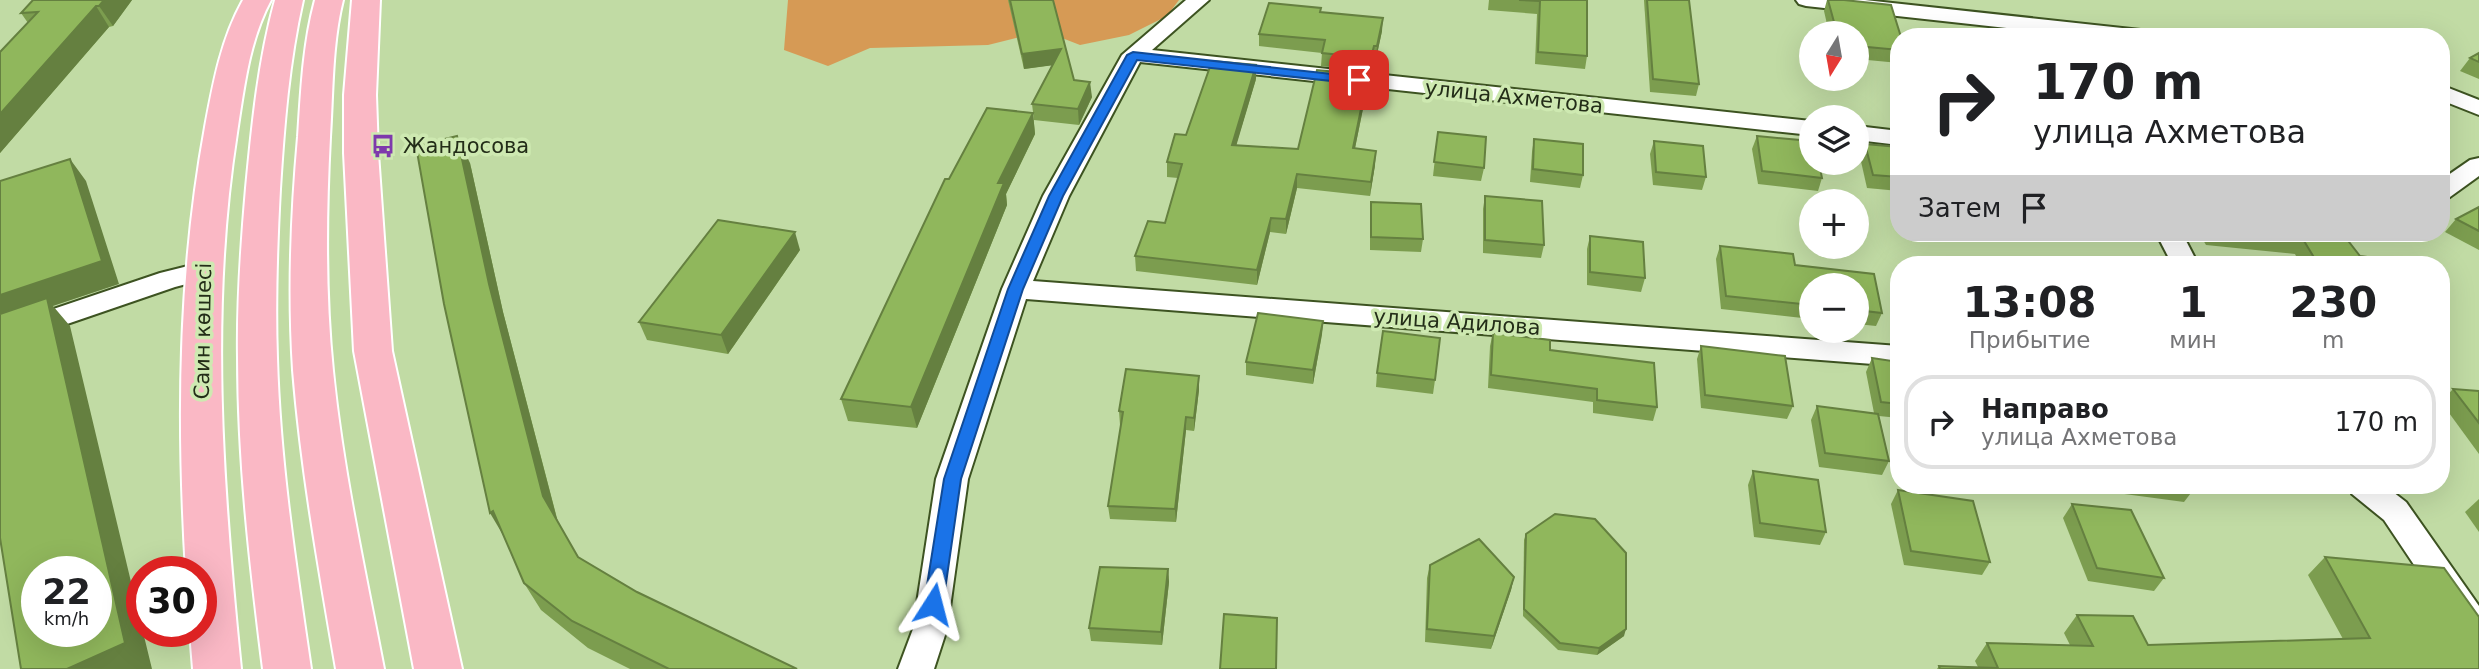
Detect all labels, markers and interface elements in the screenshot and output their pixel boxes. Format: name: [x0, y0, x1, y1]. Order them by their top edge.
north arrow: [1799, 21, 1869, 91]
map controls: [1799, 21, 1869, 343]
pin: [1329, 50, 1389, 110]
text: 170 m: [2033, 54, 2203, 111]
icon: right: [1918, 56, 2009, 147]
icon: arrive: [1340, 61, 1378, 99]
street label: улица Ахметова: [1424, 76, 1604, 118]
button: layers: [1799, 105, 1869, 175]
text: улица Ахметова: [2033, 113, 2306, 151]
bus stop icon: Жандосова: [369, 132, 397, 160]
place label: Жандосова: [403, 134, 529, 158]
button: +: [1799, 189, 1869, 259]
icon: arrive: [2015, 189, 2053, 227]
text: Затем: [1918, 193, 2001, 223]
street label: Саин көшесі: [190, 262, 216, 400]
button: −: [1799, 273, 1869, 343]
text: 13:08: [1963, 278, 2097, 327]
text: 1: [2178, 278, 2208, 327]
text: 230: [2289, 278, 2377, 327]
street label: улица Адилова: [1373, 304, 1541, 340]
text: Прибытие: [1969, 327, 2091, 353]
text: мин: [2169, 327, 2217, 353]
text: m: [2322, 327, 2345, 353]
text: Направо: [1981, 394, 2109, 424]
icon: right: [1922, 403, 1960, 441]
text: 170 m: [2335, 407, 2418, 437]
text: улица Ахметова: [1981, 424, 2177, 450]
speed limit sign: 30: [126, 556, 217, 647]
position arrow: [896, 567, 970, 641]
text: 22: [42, 572, 91, 612]
text: km/h: [44, 608, 89, 629]

